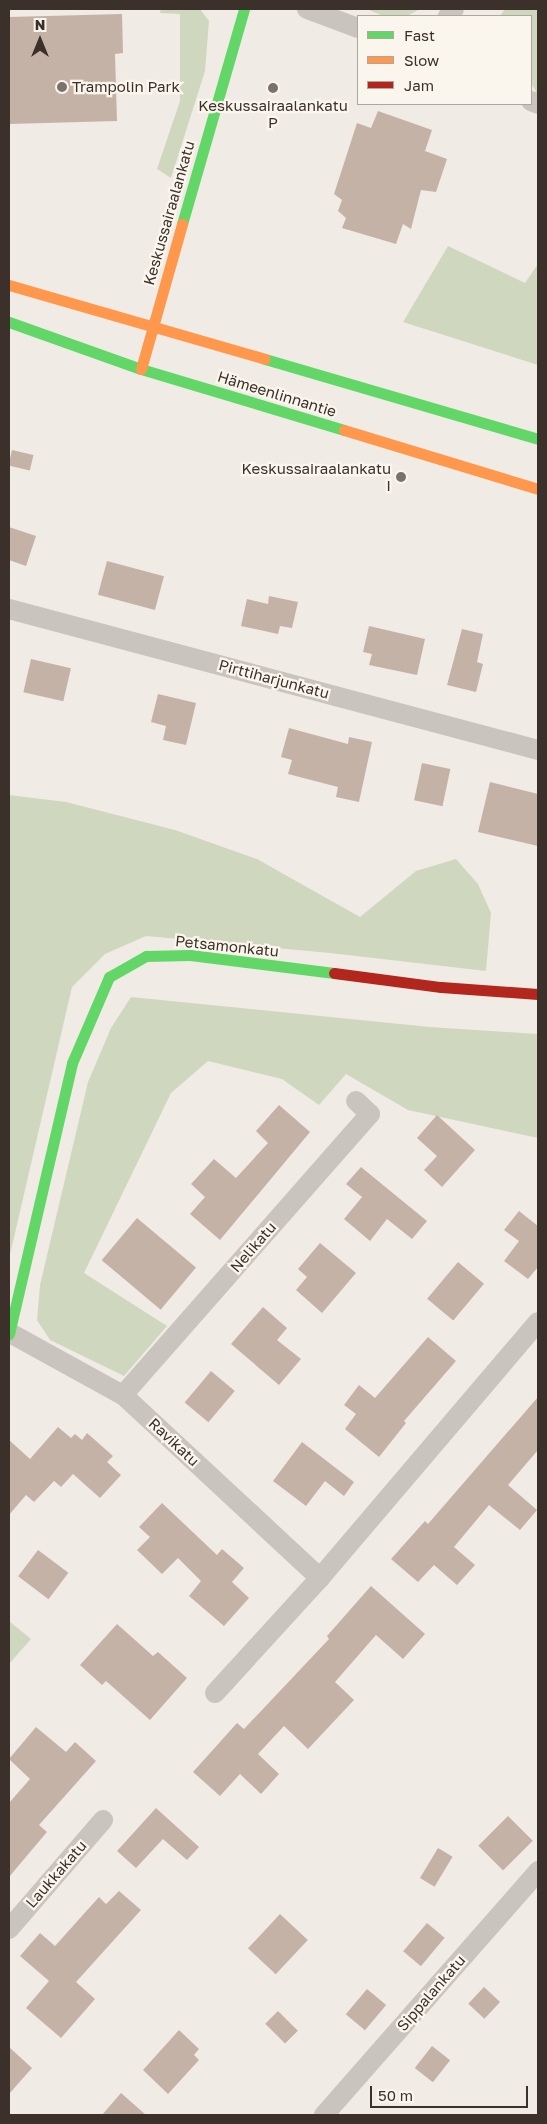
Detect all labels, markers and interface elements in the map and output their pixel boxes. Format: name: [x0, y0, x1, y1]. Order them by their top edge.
north arrow: [15, 15, 65, 65]
legend: [357, 15, 532, 105]
text: N: [35, 16, 45, 33]
text: Fast: [404, 26, 435, 44]
text: Slow: [404, 51, 439, 69]
text: Jam: [404, 76, 434, 94]
place label: Trampolin Park: [72, 78, 180, 96]
marker: Trampolin Park: [56, 81, 68, 93]
marker: Keskussairaalankatu P: [267, 82, 279, 94]
place label: Keskussairaalankatu P: [198, 96, 348, 131]
street label: Keskussairaalankatu: [140, 139, 198, 287]
street label: Hämeenlinnantie: [215, 367, 339, 421]
place label: Keskussairaalankatu I: [241, 459, 391, 494]
marker: Keskussairaalankatu I: [395, 471, 407, 483]
street label: Pirttiharjunkatu: [217, 656, 331, 702]
street label: Petsamonkatu: [174, 932, 280, 960]
street label: Nelikatu: [226, 1218, 280, 1276]
street label: Ravikatu: [145, 1414, 203, 1470]
street label: Laukkakatu: [22, 1837, 90, 1911]
street label: Sippalankatu: [393, 1951, 469, 2035]
scale bar: [372, 2076, 530, 2108]
text: 50 m: [378, 2086, 413, 2104]

